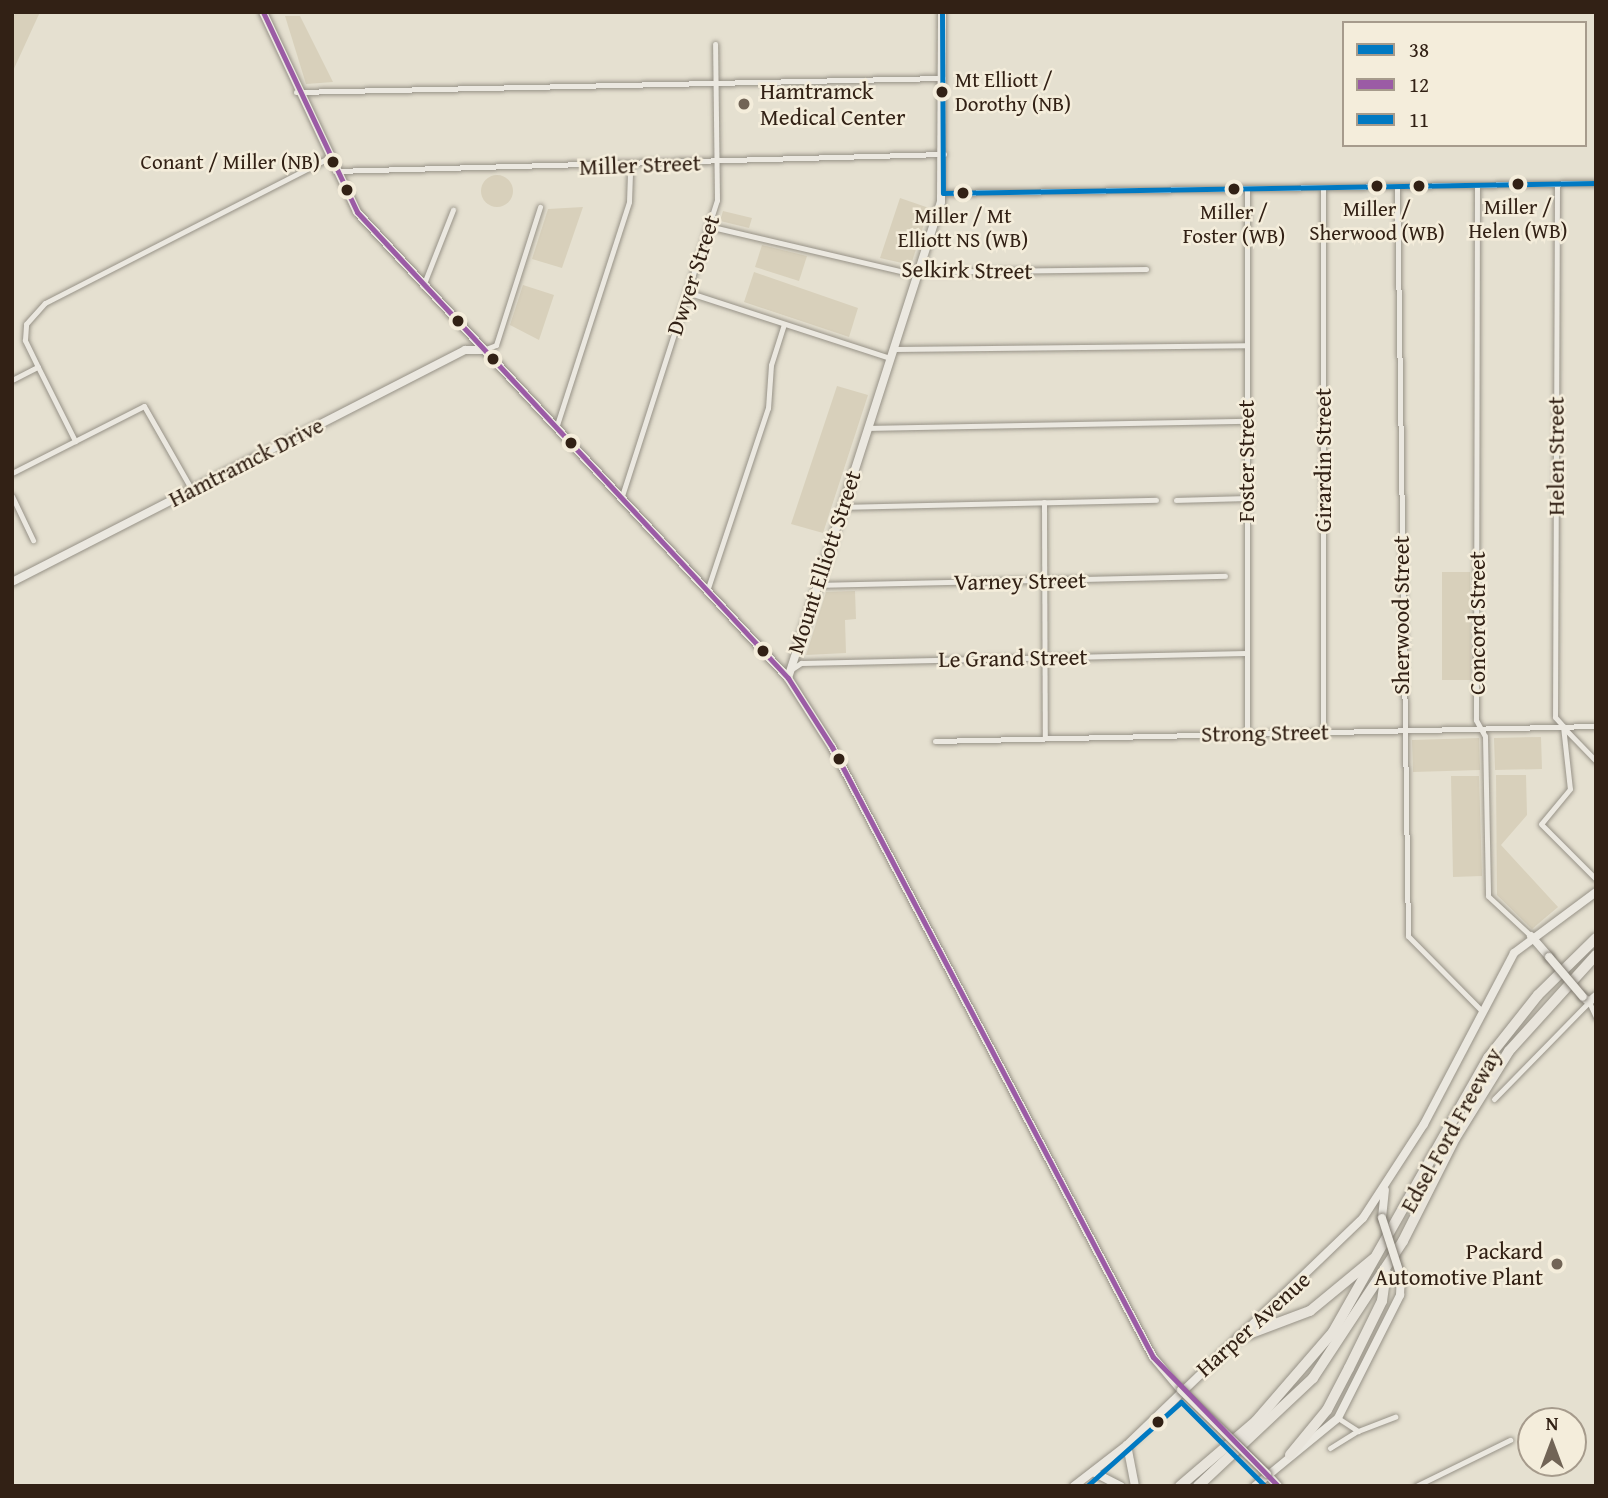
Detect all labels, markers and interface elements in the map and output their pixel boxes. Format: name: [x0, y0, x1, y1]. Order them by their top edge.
legend: [1342, 21, 1587, 147]
text: 38: [1409, 34, 1429, 65]
place label: Mt Elliott / Dorothy (NB): [955, 67, 1071, 117]
text: 12: [1409, 69, 1429, 100]
place label: Hamtramck Medical Center: [760, 77, 906, 131]
marker: Mt Elliott / Dorothy (NB): [935, 85, 949, 99]
marker: Hamtramck Medical Center: [734, 94, 754, 114]
text: 11: [1409, 104, 1429, 135]
place label: Conant / Miller (NB): [141, 149, 320, 175]
street label: Miller Street: [579, 149, 701, 181]
marker: Conant / Miller (NB): [326, 155, 340, 169]
marker: Miller / Helen (WB): [1511, 177, 1525, 191]
marker: Miller / Sherwood (WB): [1370, 179, 1384, 193]
unlabelled marker: [1412, 179, 1426, 193]
marker: Miller / Foster (WB): [1227, 182, 1241, 196]
unlabelled marker: [340, 183, 354, 197]
marker: Miller / Mt Elliott NS (WB): [956, 186, 970, 200]
place label: Miller / Helen (WB): [1468, 194, 1568, 244]
place label: Miller / Sherwood (WB): [1309, 196, 1445, 246]
place label: Miller / Foster (WB): [1183, 199, 1285, 249]
place label: Miller / Mt Elliott NS (WB): [898, 203, 1028, 253]
street label: Dwyer Street: [661, 211, 725, 339]
street label: Selkirk Street: [901, 255, 1033, 285]
unlabelled marker: [451, 314, 465, 328]
unlabelled marker: [486, 352, 500, 366]
street label: Girardin Street: [1309, 388, 1337, 532]
street label: Helen Street: [1542, 396, 1570, 516]
street label: Foster Street: [1232, 400, 1260, 522]
street label: Hamtramck Drive: [164, 411, 328, 513]
unlabelled marker: [564, 436, 578, 450]
street label: Mount Elliott Street: [781, 467, 867, 657]
street label: Sherwood Street: [1387, 535, 1415, 695]
street label: Concord Street: [1463, 551, 1491, 695]
street label: Varney Street: [954, 566, 1086, 596]
street label: Le Grand Street: [938, 643, 1088, 673]
unlabelled marker: [756, 644, 770, 658]
street label: Strong Street: [1201, 718, 1329, 748]
unlabelled marker: [832, 752, 846, 766]
street label: Edsel Ford Freeway: [1394, 1043, 1508, 1217]
place label: Packard Automotive Plant: [1374, 1237, 1543, 1291]
marker: Packard Automotive Plant: [1549, 1256, 1565, 1272]
street label: Harper Avenue: [1190, 1266, 1316, 1382]
north arrow: [1517, 1407, 1587, 1477]
text: N: [1546, 1409, 1558, 1437]
unlabelled marker: [1151, 1415, 1165, 1429]

